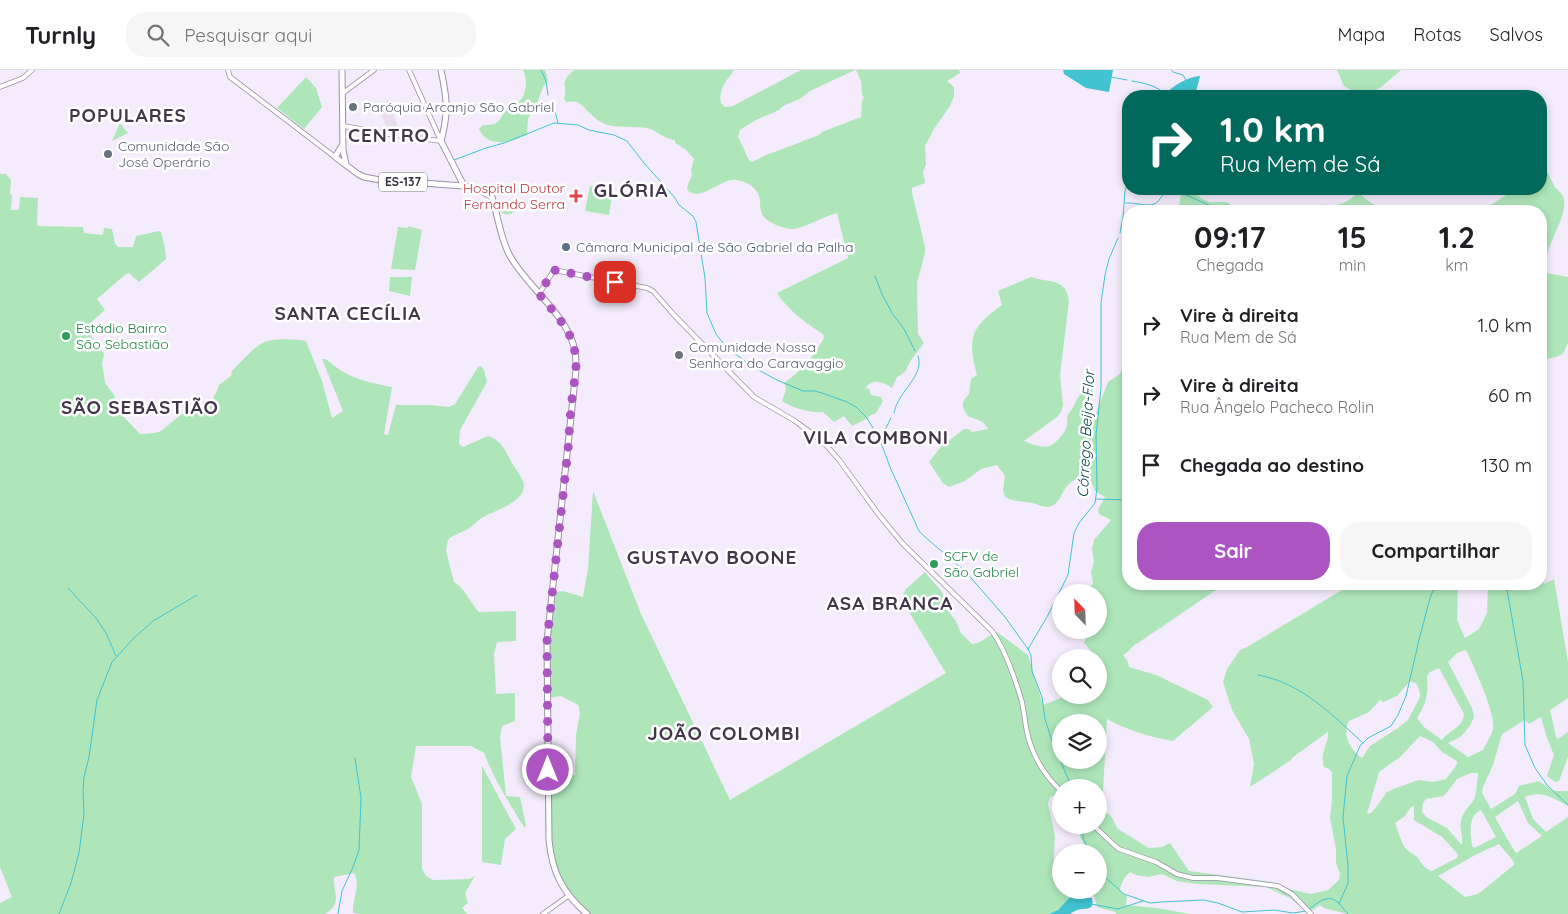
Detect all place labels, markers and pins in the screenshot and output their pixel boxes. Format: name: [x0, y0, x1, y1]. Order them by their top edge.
place label: Paróquia Arcanjo São Gabriel: [363, 98, 554, 116]
marker: Paróquia Arcanjo São Gabriel: [347, 101, 359, 113]
place label: Comunidade São José Operário: [118, 137, 229, 171]
marker: Comunidade São José Operário: [102, 148, 114, 160]
place label: Hospital Doutor Fernando Serra: [463, 179, 566, 213]
marker: Hospital Doutor Fernando Serra: [569, 189, 583, 203]
place label: Câmara Municipal de São Gabriel da Palha: [576, 238, 854, 256]
marker: Câmara Municipal de São Gabriel da Palha: [560, 241, 572, 253]
pin: [594, 261, 636, 303]
place label: Estádio Bairro São Sebastião: [76, 319, 169, 353]
marker: Estádio Bairro São Sebastião: [60, 330, 72, 342]
place label: Comunidade Nossa Senhora do Caravaggio: [689, 338, 844, 372]
marker: Comunidade Nossa Senhora do Caravaggio: [673, 349, 685, 361]
place label: SCFV de São Gabriel: [944, 547, 1019, 581]
marker: SCFV de São Gabriel: [928, 558, 940, 570]

